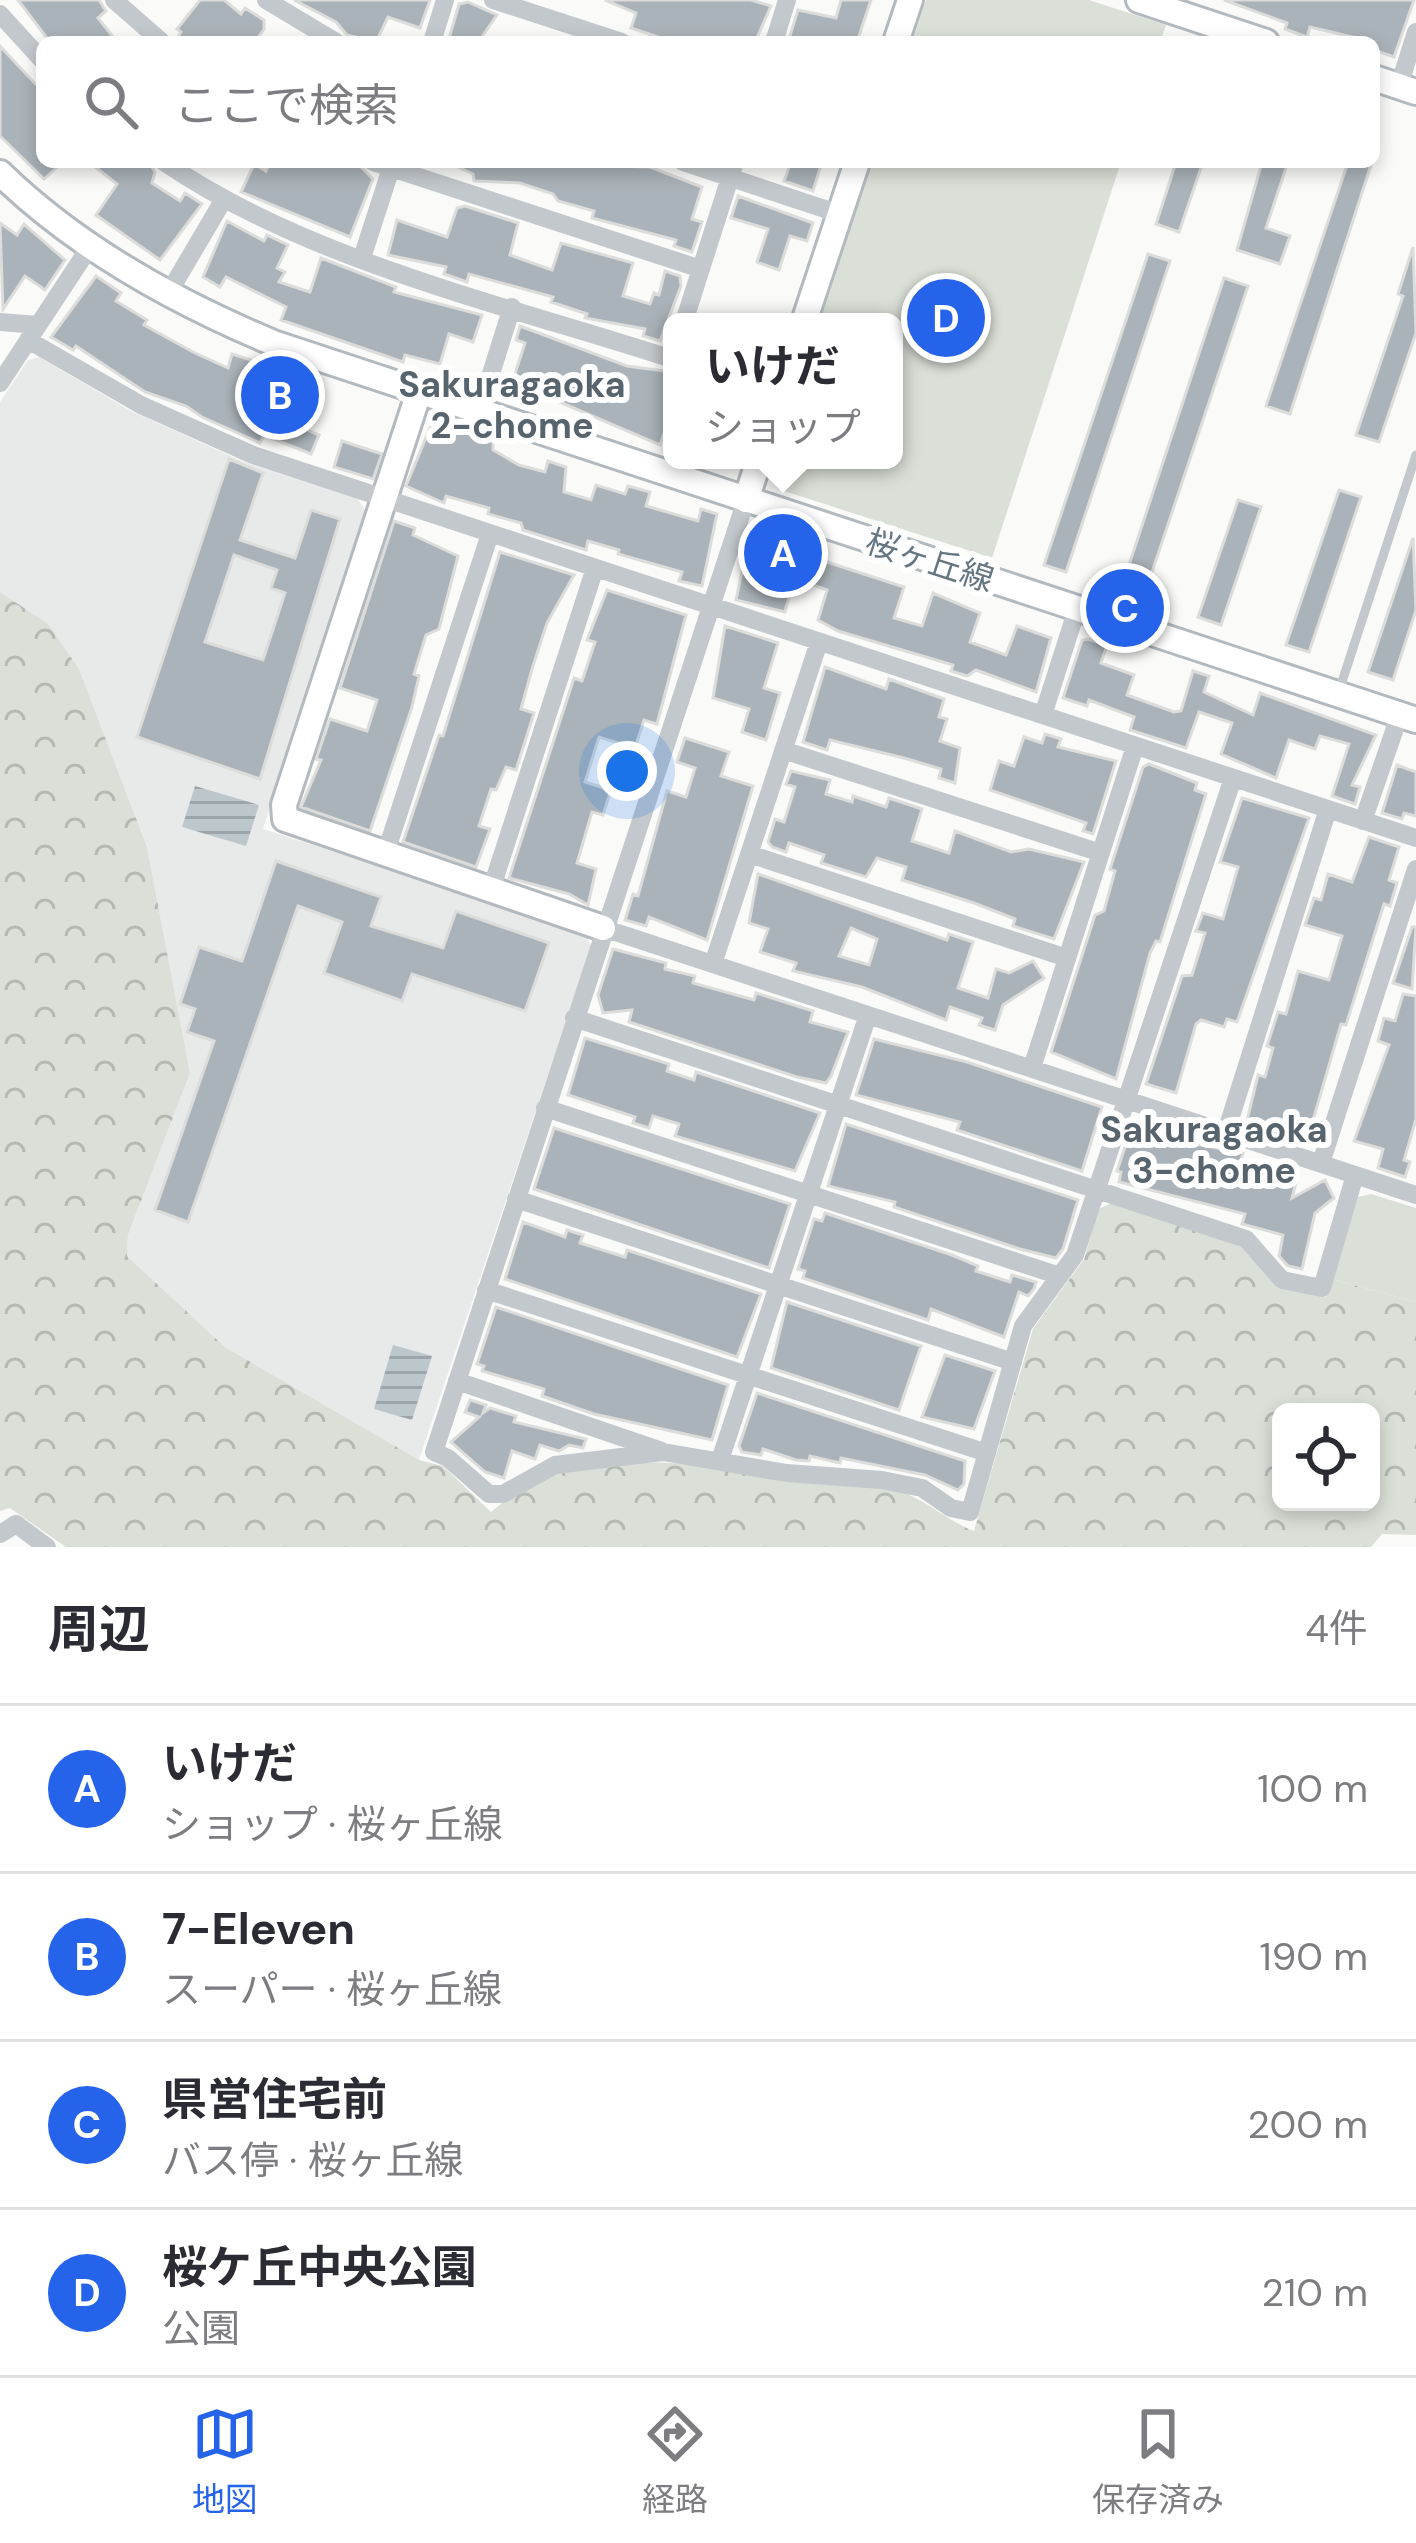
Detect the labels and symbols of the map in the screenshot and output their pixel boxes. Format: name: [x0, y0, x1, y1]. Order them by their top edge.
pin: D: [907, 273, 985, 363]
pin: B: [241, 350, 319, 440]
district label: Sakuragaoka 2-chome: [398, 361, 626, 449]
pin: A: [744, 508, 822, 598]
street label: 桜ヶ丘線: [860, 520, 999, 601]
pin: C: [1086, 563, 1164, 653]
your location: [597, 741, 657, 801]
district label: Sakuragaoka 3-chome: [1100, 1106, 1328, 1194]

